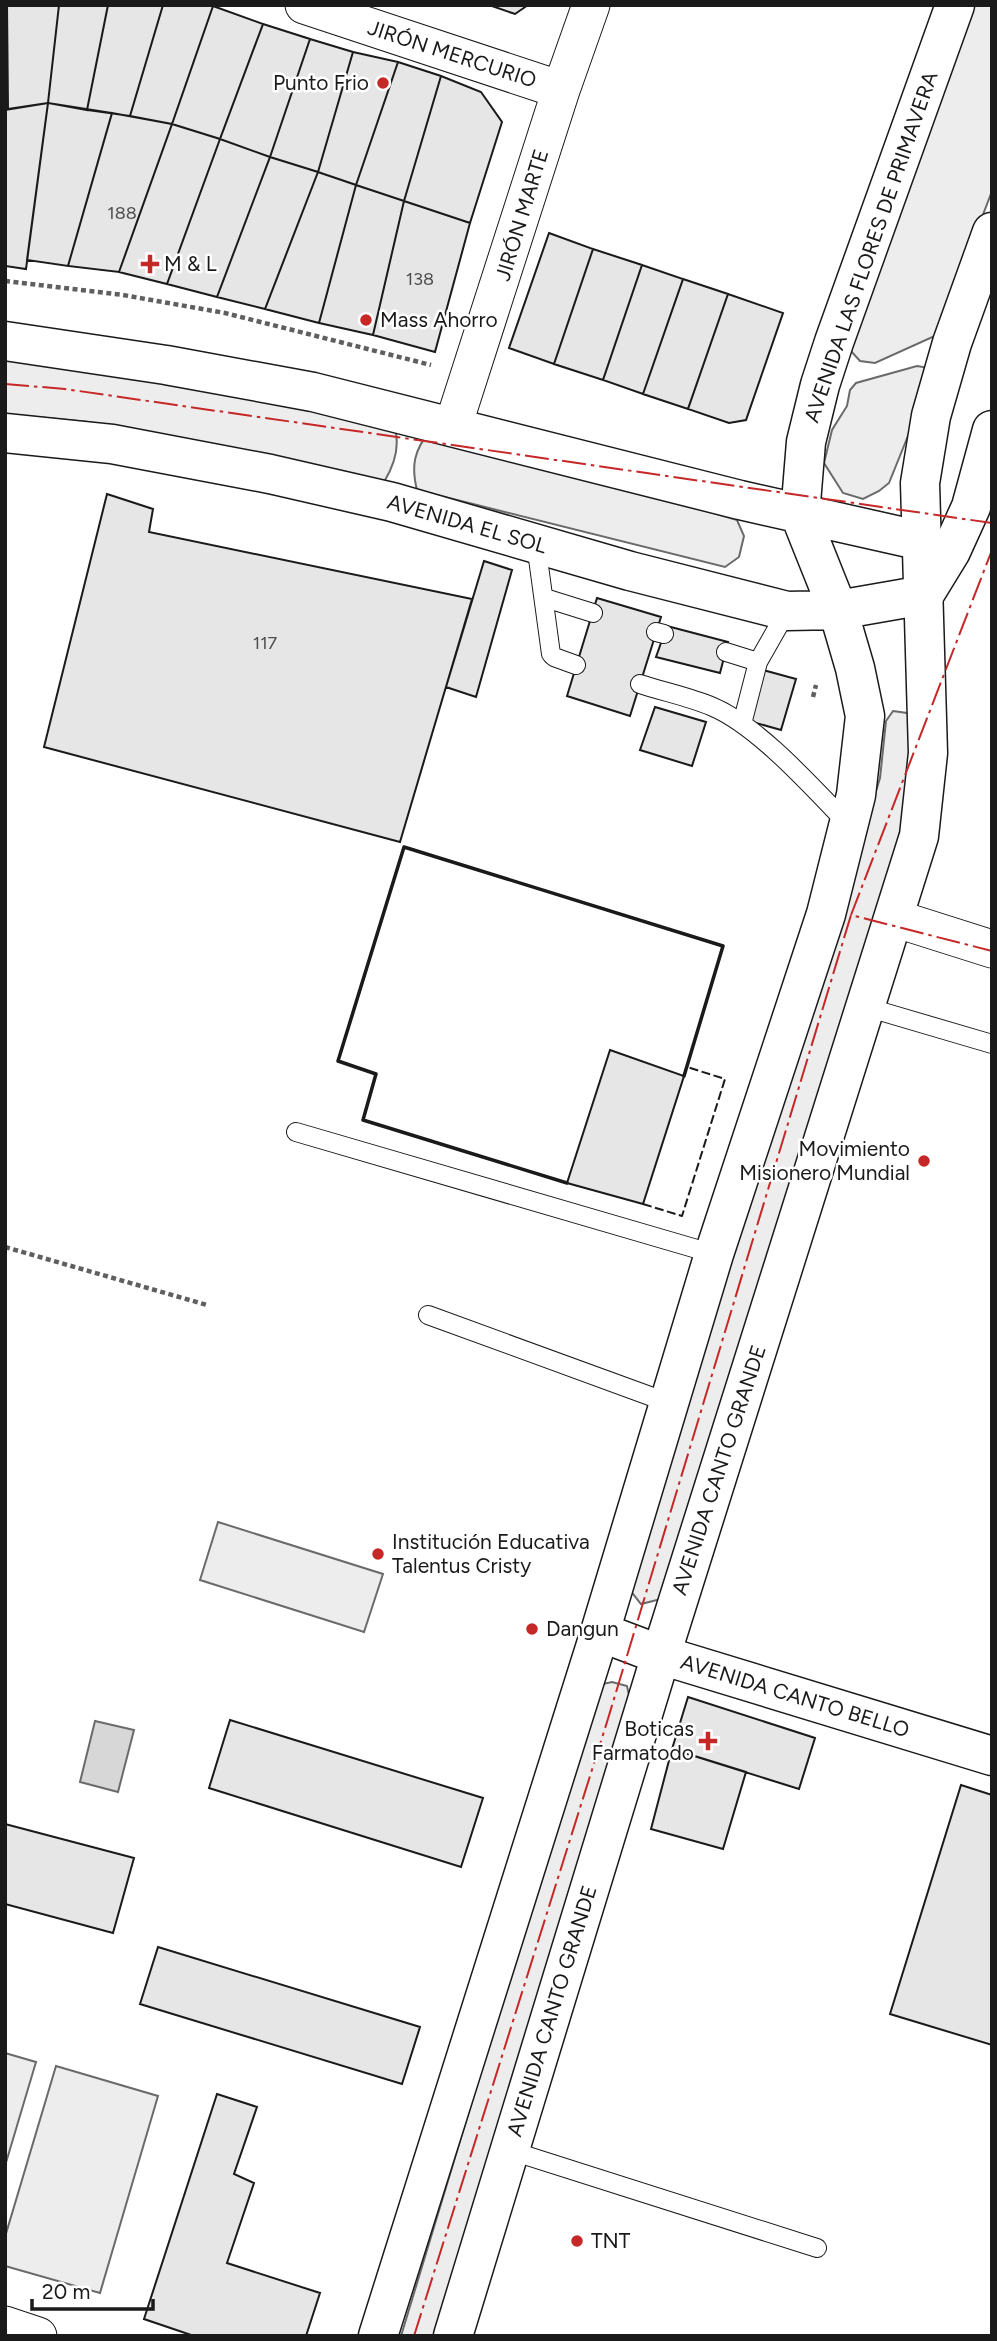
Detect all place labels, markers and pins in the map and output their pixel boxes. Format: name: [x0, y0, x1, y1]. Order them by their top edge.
place label: Punto Frio: [273, 70, 369, 95]
marker: Punto Frio: [375, 75, 391, 91]
place label: M & L: [164, 251, 217, 276]
marker: M & L: [142, 256, 158, 272]
place label: Mass Ahorro: [380, 307, 498, 332]
marker: Mass Ahorro: [358, 312, 374, 328]
place label: Movimiento Misionero Mundial: [739, 1136, 910, 1185]
marker: Movimiento Misionero Mundial: [916, 1153, 932, 1169]
place label: Institución Educativa Talentus Cristy: [392, 1529, 590, 1578]
marker: Institución Educativa Talentus Cristy: [370, 1546, 386, 1562]
place label: Dangun: [546, 1616, 619, 1641]
marker: Dangun: [524, 1621, 540, 1637]
place label: Boticas Farmatodo: [592, 1716, 694, 1765]
marker: Boticas Farmatodo: [700, 1733, 716, 1749]
place label: TNT: [591, 2228, 631, 2253]
marker: TNT: [569, 2233, 585, 2249]

